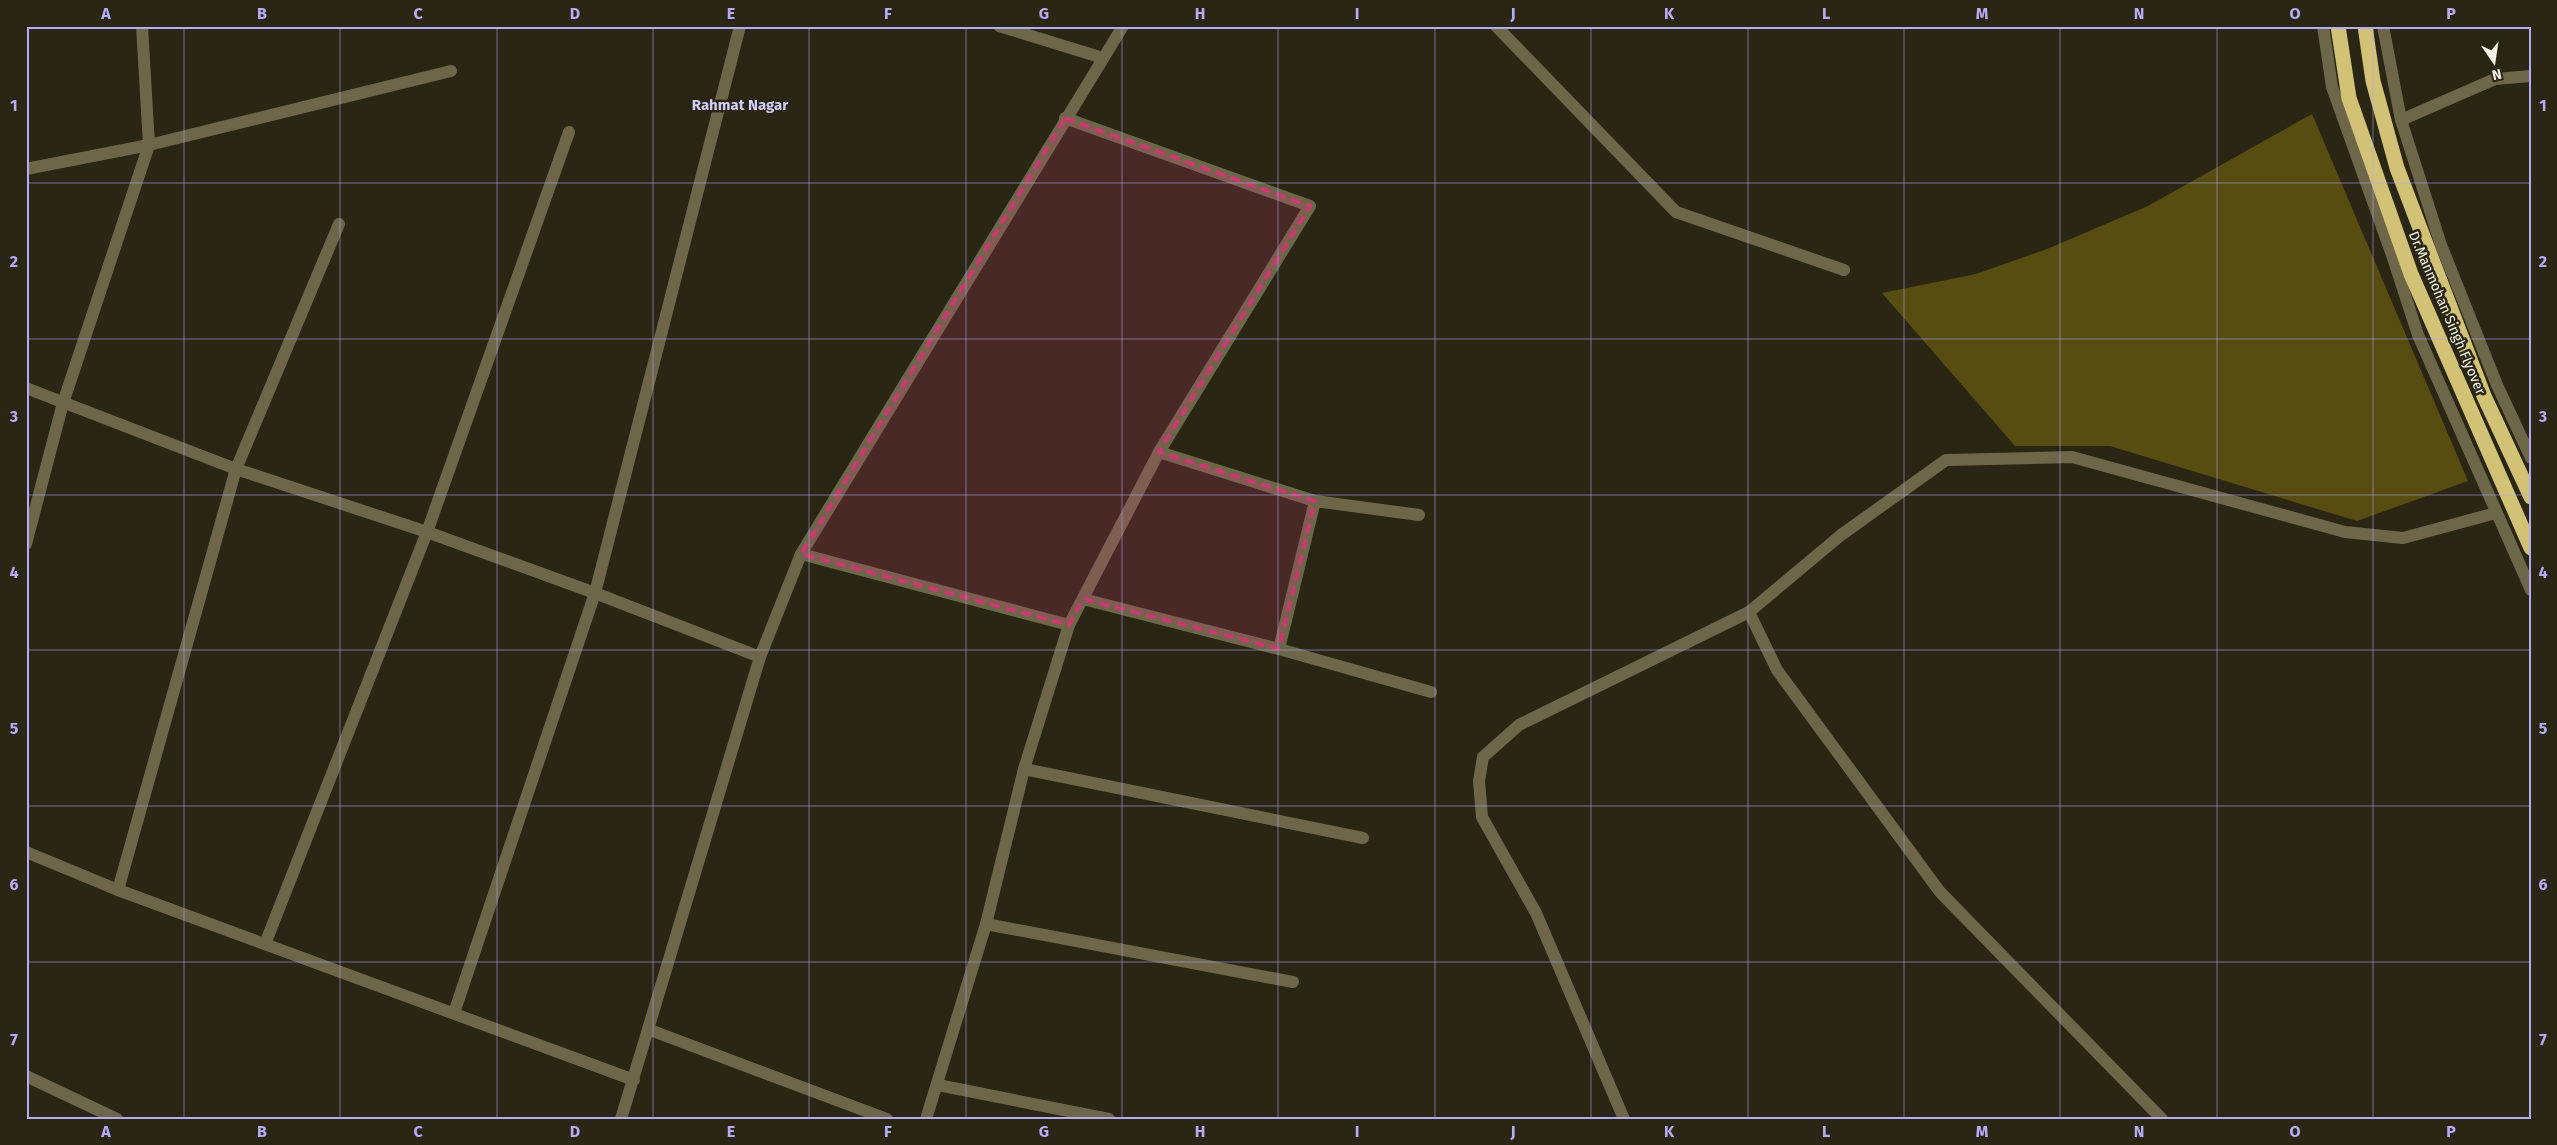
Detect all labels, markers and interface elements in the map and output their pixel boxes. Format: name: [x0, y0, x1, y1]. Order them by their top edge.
text: A: [100, 4, 111, 23]
text: B: [257, 4, 267, 23]
text: C: [413, 4, 423, 23]
text: D: [570, 4, 580, 23]
text: E: [727, 4, 735, 23]
text: F: [884, 4, 892, 23]
text: G: [1039, 4, 1049, 23]
text: H: [1195, 4, 1205, 23]
text: I: [1355, 4, 1359, 23]
text: J: [1509, 4, 1516, 23]
text: K: [1664, 4, 1675, 23]
text: L: [1822, 4, 1830, 23]
text: M: [1976, 4, 1989, 23]
text: N: [2134, 4, 2144, 23]
text: O: [2289, 4, 2301, 23]
text: P: [2446, 4, 2456, 23]
north arrow: [2470, 38, 2520, 88]
text: N: [2490, 65, 2503, 84]
text: 1: [10, 96, 18, 115]
district label: Rahmat Nagar: [692, 96, 789, 114]
text: 1: [2539, 96, 2547, 115]
street label: Dr.Manmohan Singh Flyover: [2405, 229, 2489, 398]
text: 2: [10, 252, 18, 271]
text: 2: [2539, 252, 2547, 271]
text: 3: [9, 407, 18, 426]
text: 3: [2538, 407, 2547, 426]
text: 4: [9, 563, 19, 582]
text: 4: [2538, 563, 2548, 582]
text: 5: [10, 719, 19, 738]
text: 5: [2539, 719, 2548, 738]
text: 6: [9, 875, 19, 894]
text: 6: [2538, 875, 2548, 894]
text: 7: [10, 1030, 18, 1049]
text: 7: [2539, 1030, 2547, 1049]
text: A: [100, 1122, 111, 1141]
text: B: [257, 1122, 267, 1141]
text: C: [413, 1122, 423, 1141]
text: D: [570, 1122, 580, 1141]
text: E: [727, 1122, 735, 1141]
text: F: [884, 1122, 892, 1141]
text: G: [1039, 1122, 1049, 1141]
text: H: [1195, 1122, 1205, 1141]
text: I: [1355, 1122, 1359, 1141]
text: J: [1509, 1122, 1516, 1141]
text: K: [1664, 1122, 1675, 1141]
text: L: [1822, 1122, 1830, 1141]
text: M: [1976, 1122, 1989, 1141]
text: N: [2134, 1122, 2144, 1141]
text: O: [2289, 1122, 2301, 1141]
text: P: [2446, 1122, 2456, 1141]

